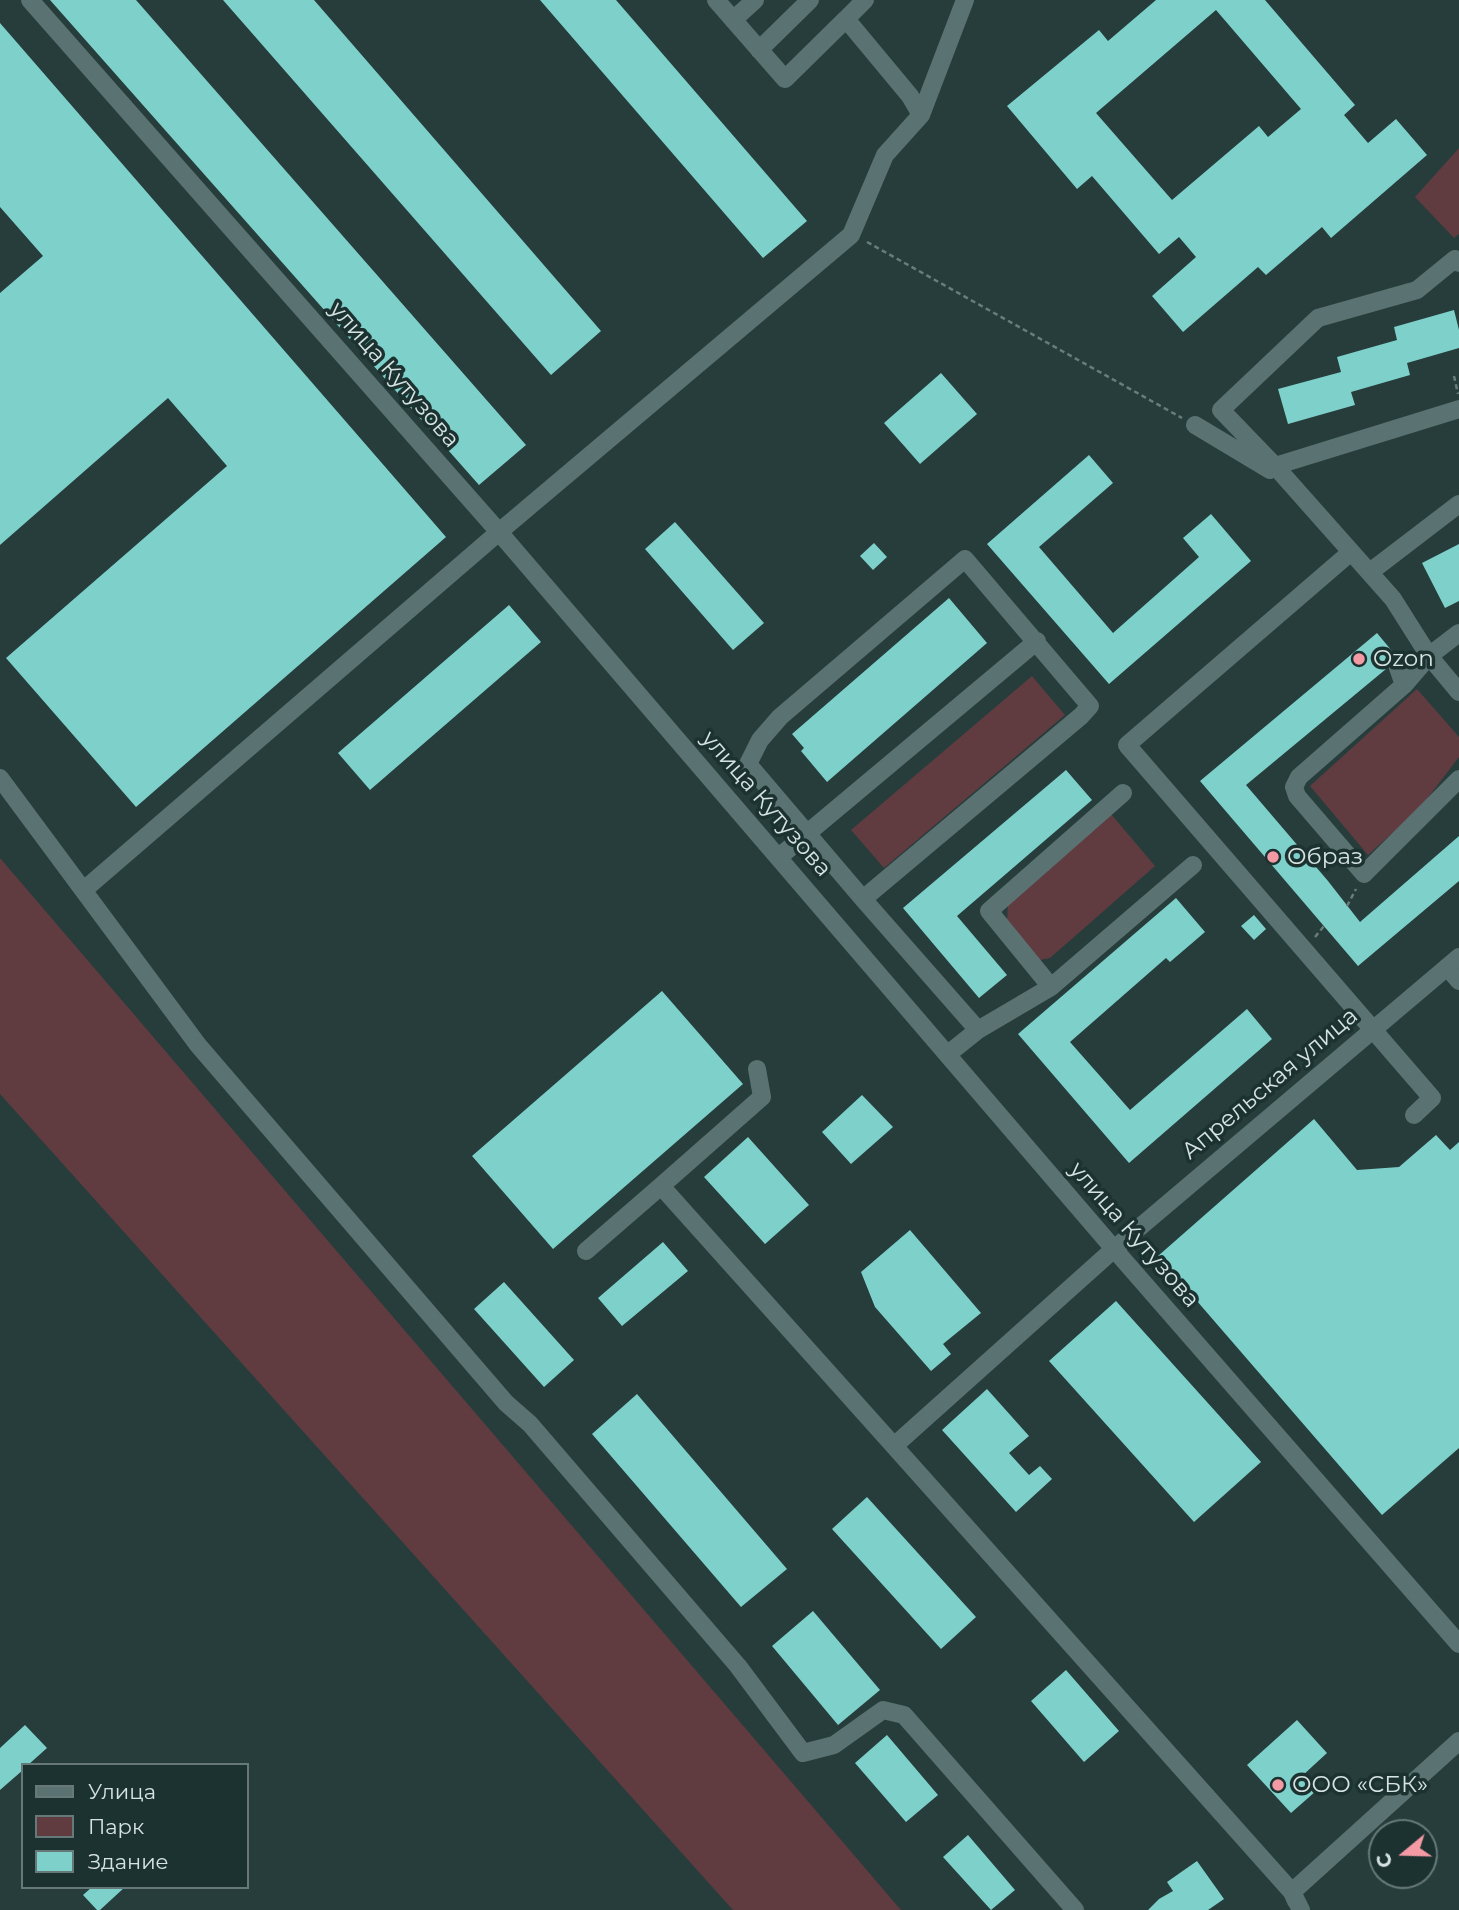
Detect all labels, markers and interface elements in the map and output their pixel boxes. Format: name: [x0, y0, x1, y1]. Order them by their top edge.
street label: улица Кутузова: [323, 296, 465, 454]
place label: Ozon: [1373, 645, 1434, 673]
marker: Ozon: [1351, 651, 1367, 667]
street label: улица Кутузова: [695, 725, 837, 883]
place label: Образ: [1287, 843, 1363, 871]
marker: Образ: [1265, 849, 1281, 865]
street label: Апрельская улица: [1176, 1002, 1364, 1166]
street label: улица Кутузова: [1063, 1156, 1205, 1314]
legend: [21, 1763, 248, 1889]
place label: ООО «СБК»: [1292, 1771, 1428, 1799]
marker: ООО «СБК»: [1270, 1777, 1286, 1793]
text: Улица: [88, 1779, 156, 1804]
text: Парк: [88, 1814, 144, 1839]
north arrow: [1368, 1819, 1438, 1889]
text: Здание: [88, 1849, 169, 1874]
text: С: [1371, 1850, 1398, 1871]

